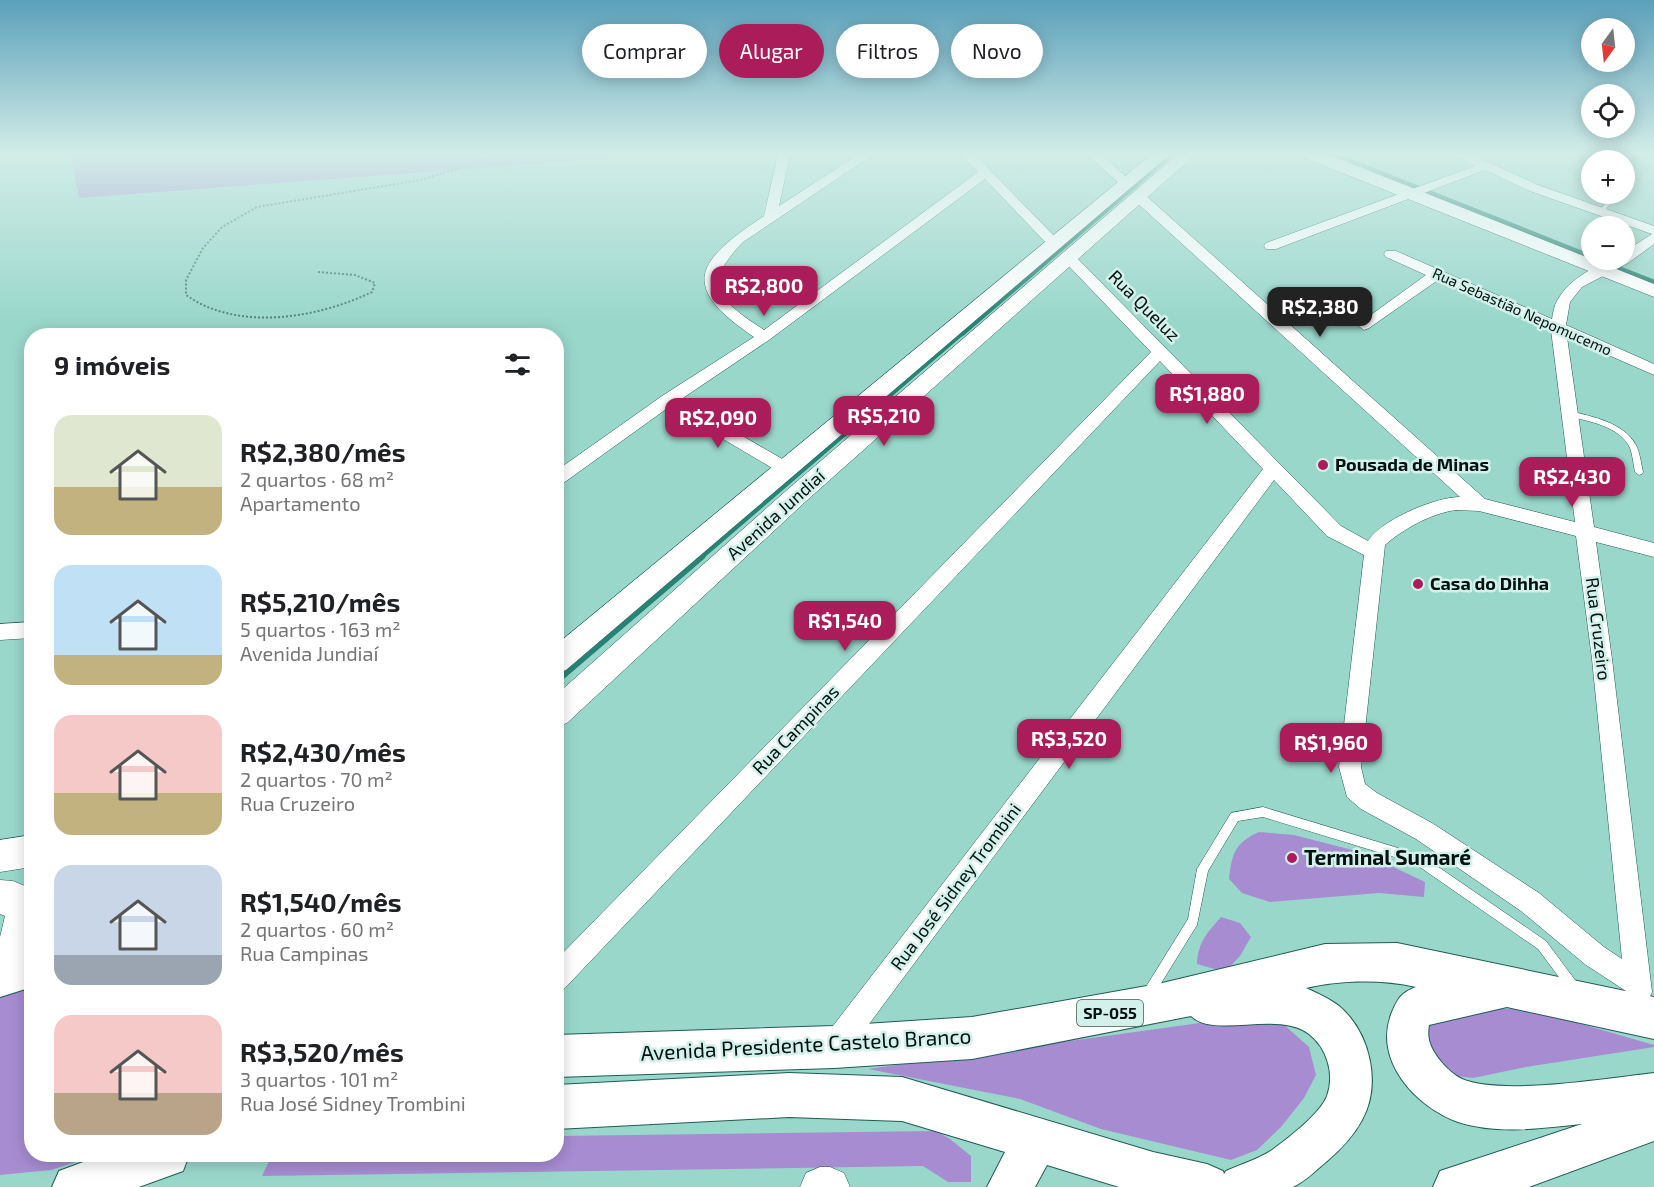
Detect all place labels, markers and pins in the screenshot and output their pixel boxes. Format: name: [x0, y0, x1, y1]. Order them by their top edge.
pin: R$2,800: [709, 266, 819, 317]
pin: R$2,380: [1265, 287, 1375, 338]
pin: R$1,880: [1152, 374, 1262, 425]
pin: R$5,210: [829, 396, 939, 447]
pin: R$2,090: [663, 398, 773, 449]
place label: Pousada de Minas: [1335, 453, 1489, 475]
pin: R$2,430: [1517, 457, 1627, 508]
marker: Pousada de Minas: [1316, 458, 1330, 472]
place label: Casa do Dihha: [1430, 572, 1549, 594]
marker: Casa do Dihha: [1411, 577, 1425, 591]
pin: R$1,540: [790, 601, 900, 652]
pin: R$3,520: [1014, 719, 1124, 770]
pin: R$1,960: [1276, 723, 1386, 774]
place label: Terminal Sumaré: [1304, 844, 1471, 869]
marker: Terminal Sumaré: [1285, 851, 1299, 865]

